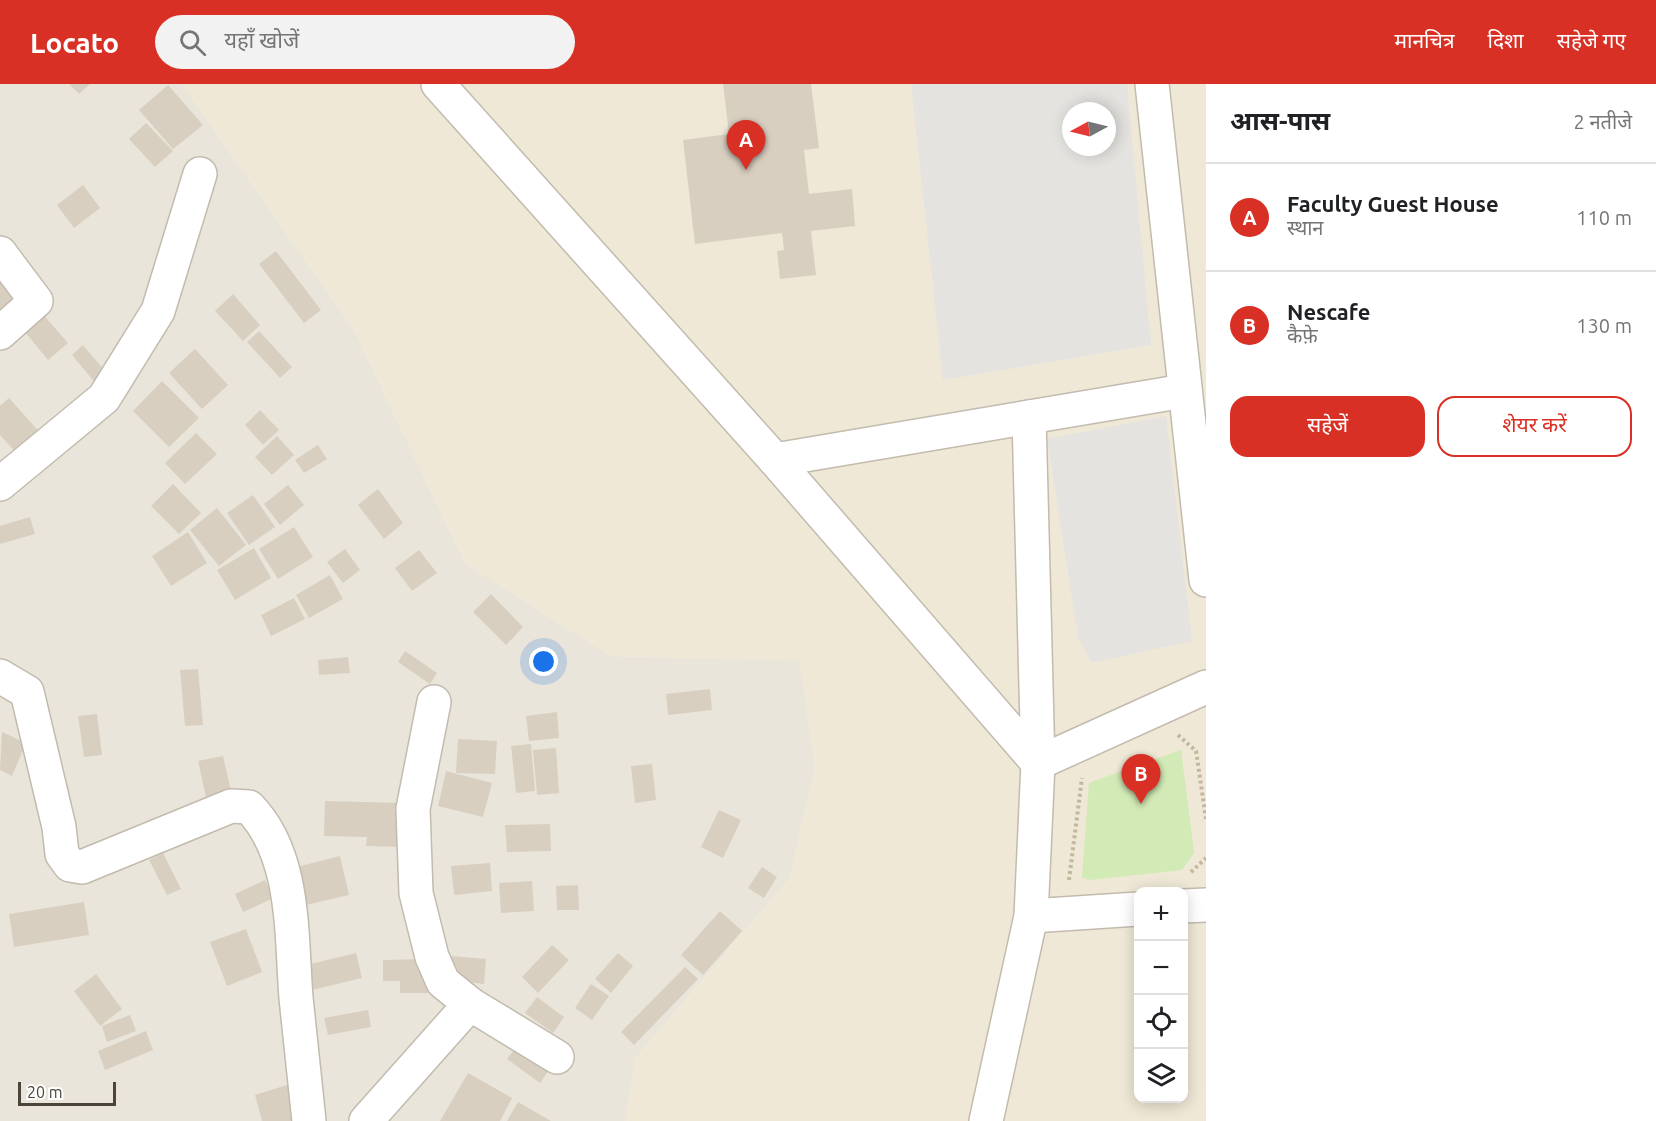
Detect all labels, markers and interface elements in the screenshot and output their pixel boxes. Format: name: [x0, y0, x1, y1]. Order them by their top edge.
search box: [155, 15, 575, 69]
icon: search: [176, 26, 209, 59]
text: Locato: [30, 27, 119, 58]
text: यहाँ खोजें: [224, 27, 299, 52]
text: मानचित्र: [1394, 28, 1455, 52]
text: दिशा: [1488, 28, 1524, 52]
text: सहेजे गए: [1557, 28, 1626, 52]
north arrow: [1062, 102, 1116, 156]
text: आस-पास: [1230, 106, 1330, 135]
text: 2 नतीजे: [1574, 110, 1632, 133]
pin: A: [726, 120, 766, 170]
text: Faculty Guest House: [1287, 191, 1499, 216]
text: A: [1242, 206, 1257, 229]
text: 110 m: [1576, 206, 1632, 229]
text: स्थान: [1287, 216, 1323, 239]
text: Nescafe: [1287, 299, 1370, 324]
text: B: [1243, 314, 1256, 337]
text: 130 m: [1576, 314, 1632, 337]
text: कैफ़े: [1287, 324, 1318, 347]
button: सहेजें: [1230, 396, 1425, 457]
button: शेयर करें: [1437, 396, 1632, 457]
your location: [529, 647, 558, 676]
pin: B: [1122, 754, 1160, 804]
map controls: [1134, 887, 1188, 1103]
button: +: [1134, 887, 1188, 941]
button: −: [1134, 941, 1188, 995]
button: locate: [1134, 995, 1188, 1049]
button: layers: [1134, 1049, 1188, 1103]
scale bar: [18, 1079, 116, 1106]
text: 20 m: [27, 1083, 63, 1101]

